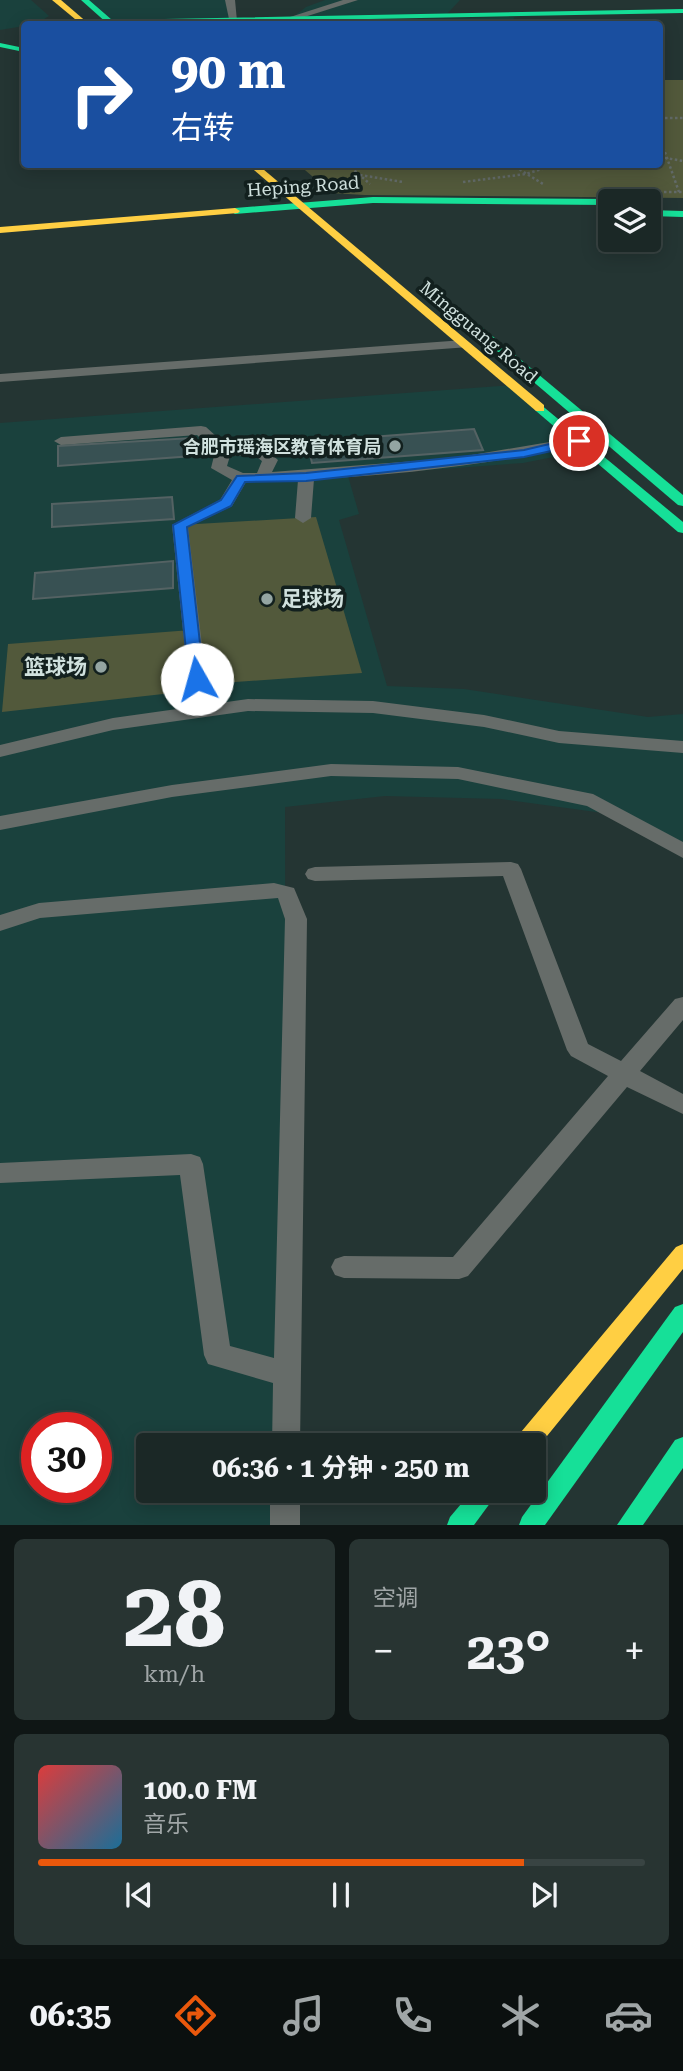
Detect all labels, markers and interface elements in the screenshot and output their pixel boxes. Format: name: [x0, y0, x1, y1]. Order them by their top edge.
text: 90 m: [171, 43, 286, 100]
icon: right: [56, 49, 147, 140]
text: 右转: [171, 109, 235, 147]
street label: Heping Road: [246, 172, 360, 200]
map controls: [598, 189, 661, 252]
button: layers: [598, 189, 661, 252]
street label: Mingguang Road: [416, 277, 542, 387]
pin: [549, 411, 609, 471]
icon: arrive: [560, 422, 598, 460]
place label: 合肥市瑶海区教育体育局: [183, 436, 381, 457]
marker: 合肥市瑶海区教育体育局: [387, 438, 403, 454]
place label: 足球场: [281, 587, 344, 611]
marker: 足球场: [259, 591, 275, 607]
position arrow: [160, 642, 234, 716]
place label: 篮球场: [24, 655, 87, 679]
marker: 篮球场: [93, 659, 109, 675]
speed limit sign: 30: [21, 1412, 112, 1503]
text: 06:36 · 1 分钟 · 250 m: [212, 1453, 470, 1483]
text: 28: [123, 1562, 225, 1668]
text: 空调: [373, 1585, 419, 1612]
text: 23°: [467, 1621, 551, 1682]
text: −: [373, 1629, 394, 1673]
text: +: [624, 1629, 645, 1673]
text: km/h: [143, 1661, 205, 1688]
text: 100.0 FM: [143, 1775, 257, 1805]
text: 音乐: [143, 1811, 189, 1838]
icon: previous: [120, 1876, 158, 1914]
icon: pause: [322, 1876, 360, 1914]
icon: next: [525, 1876, 563, 1914]
icon: directions: [171, 1991, 220, 2040]
icon: music: [279, 1991, 328, 2040]
icon: phone: [388, 1991, 437, 2040]
icon: climate: [496, 1991, 545, 2040]
icon: car: [604, 1991, 653, 2040]
text: 06:35: [30, 1996, 111, 2034]

